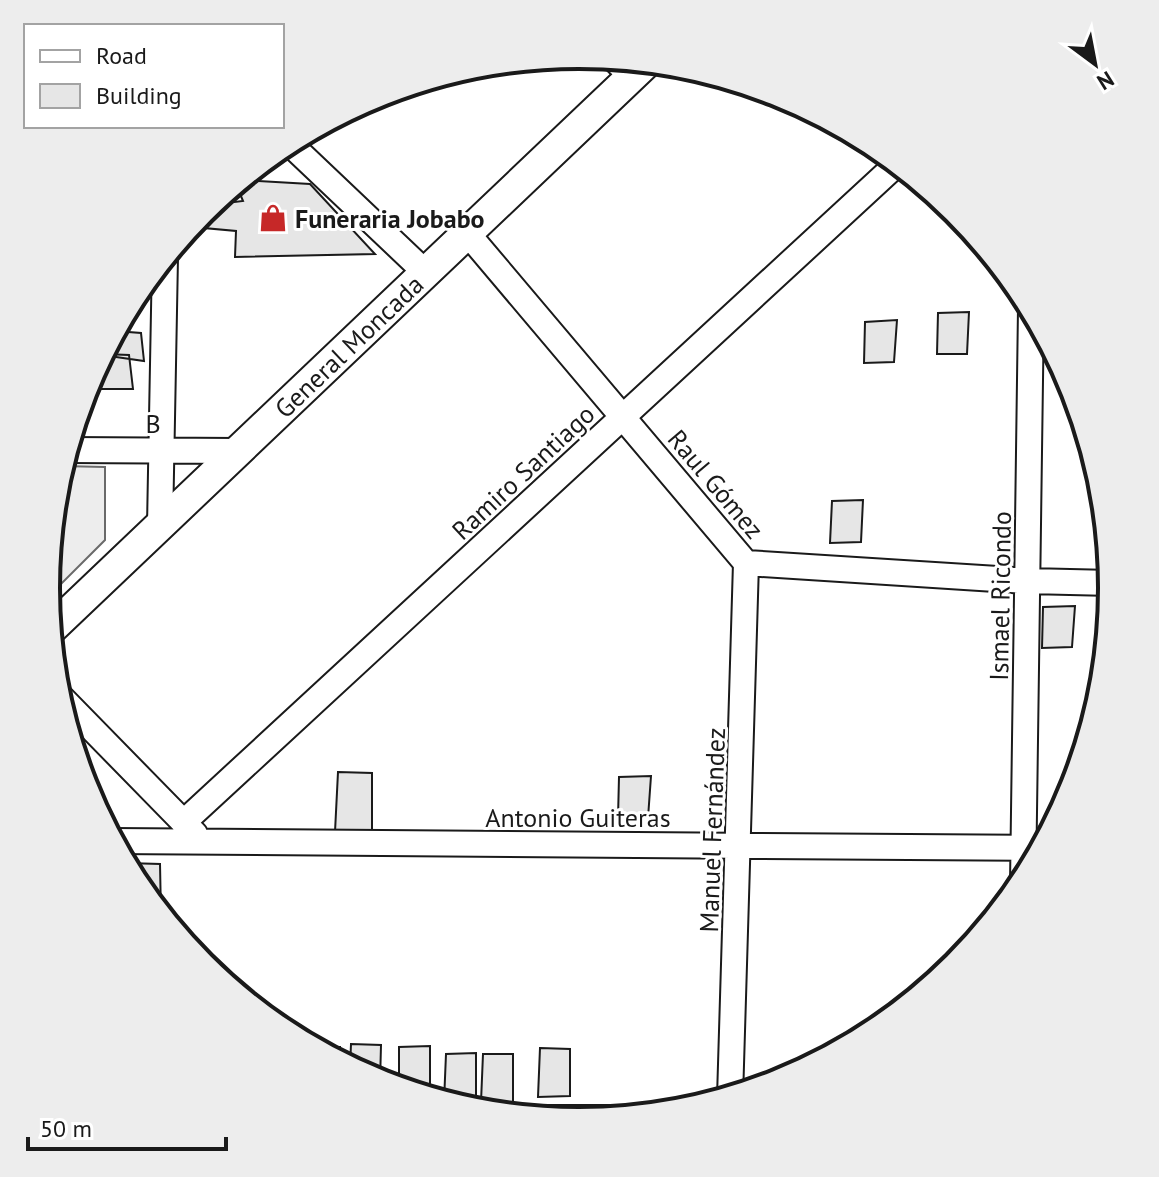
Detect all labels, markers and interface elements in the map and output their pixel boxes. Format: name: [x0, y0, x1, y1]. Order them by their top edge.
legend: [24, 24, 284, 128]
north arrow: [1055, 24, 1135, 104]
text: Road: [96, 40, 147, 71]
text: N: [1092, 65, 1119, 97]
text: Building: [96, 80, 182, 111]
place label: Funeraria Jobabo: [295, 202, 485, 235]
shop icon: Funeraria Jobabo: [258, 203, 288, 233]
street label: General Moncada: [267, 267, 430, 425]
street label: Ramiro Santiago: [445, 397, 601, 547]
street label: B: [145, 407, 161, 440]
street label: Raul Gómez: [661, 423, 771, 545]
street label: Ismael Ricondo: [982, 511, 1018, 681]
street label: Manuel Fernández: [692, 727, 732, 933]
street label: Antonio Guiteras: [485, 801, 671, 834]
scale bar: [28, 1101, 226, 1151]
text: 50 m: [40, 1113, 92, 1144]

